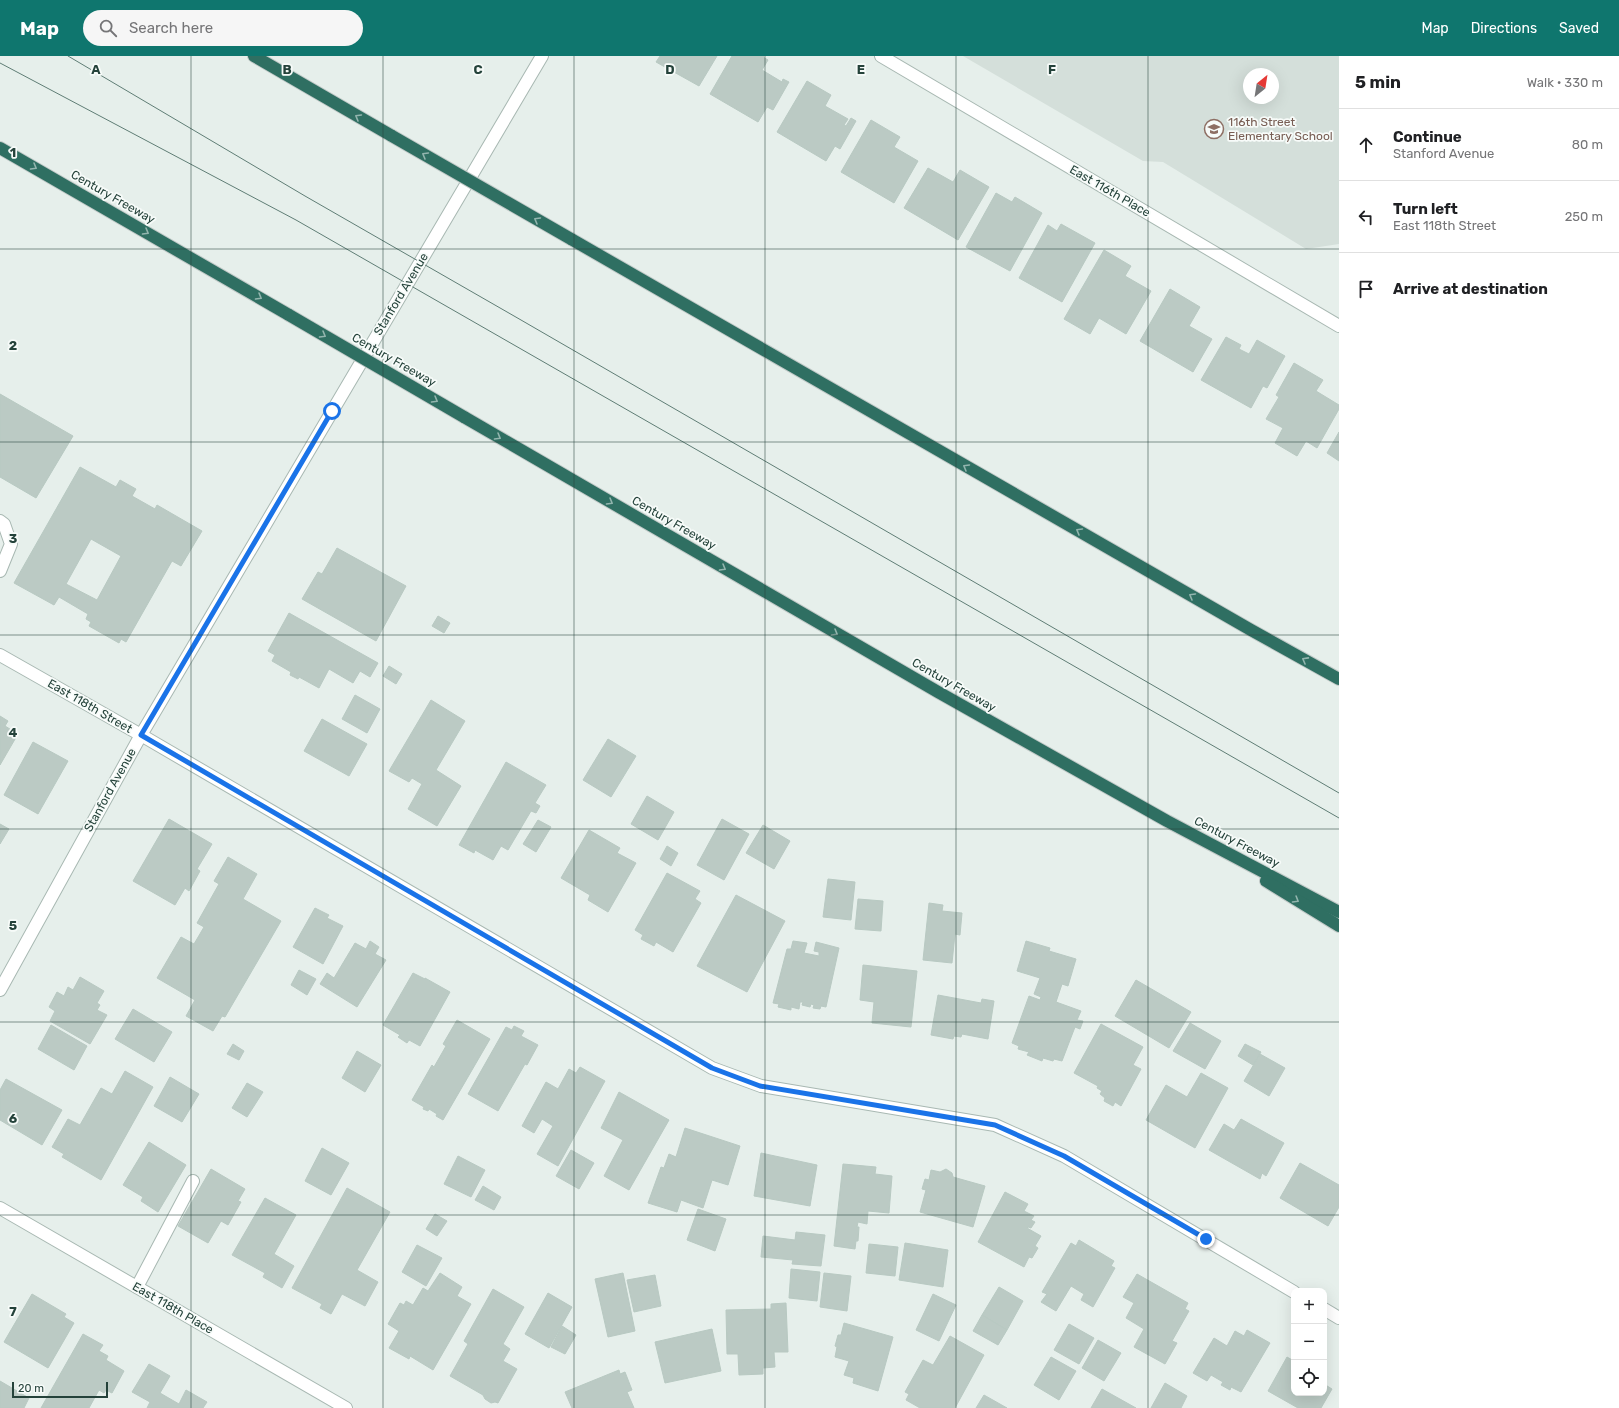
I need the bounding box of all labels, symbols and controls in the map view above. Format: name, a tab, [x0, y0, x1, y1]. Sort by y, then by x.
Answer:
search box	[83, 10, 363, 46]
text: Map	[20, 17, 59, 40]
icon: search	[97, 17, 119, 39]
text: Search here	[129, 19, 213, 37]
text: Map	[1422, 20, 1449, 37]
text: Directions	[1471, 20, 1537, 37]
text: Saved	[1559, 20, 1599, 37]
text: A	[91, 62, 101, 77]
text: B	[282, 62, 292, 77]
text: C	[473, 62, 483, 77]
text: D	[665, 62, 675, 77]
text: E	[857, 62, 865, 77]
text: F	[1048, 62, 1056, 77]
north arrow	[1243, 68, 1279, 104]
text: 5 min	[1355, 72, 1401, 92]
text: Walk · 330 m	[1527, 75, 1603, 90]
one-way arrow	[355, 114, 362, 121]
place label: 116th Street Elementary School	[1228, 115, 1333, 143]
school or university icon: 116th Street Elementary School	[1203, 118, 1225, 140]
text: Continue	[1393, 128, 1462, 146]
icon: ahead	[1355, 134, 1377, 156]
text: 80 m	[1572, 137, 1603, 152]
text: 1	[10, 145, 16, 160]
text: Stanford Avenue	[1393, 146, 1494, 161]
one-way arrow	[422, 153, 429, 160]
street label: East 116th Place	[1067, 162, 1153, 220]
one-way arrow	[30, 163, 37, 170]
street label: Century Freeway	[68, 167, 158, 227]
text: Turn left	[1393, 200, 1458, 218]
icon: left	[1355, 206, 1377, 228]
text: 250 m	[1565, 209, 1603, 224]
one-way arrow	[534, 217, 542, 224]
text: East 118th Street	[1393, 218, 1496, 233]
one-way arrow	[142, 228, 149, 235]
street label: Stanford Avenue	[371, 250, 431, 338]
icon: arrive	[1355, 278, 1377, 300]
text: Arrive at destination	[1393, 280, 1548, 298]
one-way arrow	[255, 293, 262, 300]
one-way arrow	[319, 330, 326, 337]
street label: Century Freeway	[349, 330, 439, 390]
text: 2	[9, 338, 17, 353]
one-way arrow	[431, 396, 438, 403]
route start	[323, 402, 341, 420]
one-way arrow	[494, 432, 501, 439]
one-way arrow	[963, 464, 970, 471]
street label: Century Freeway	[629, 493, 719, 553]
one-way arrow	[606, 498, 613, 505]
one-way arrow	[1076, 529, 1083, 536]
text: 3	[9, 531, 18, 546]
one-way arrow	[719, 563, 726, 570]
one-way arrow	[1188, 594, 1196, 601]
one-way arrow	[831, 628, 838, 635]
street label: Century Freeway	[909, 655, 999, 715]
one-way arrow	[1302, 657, 1309, 665]
street label: East 118th Street	[45, 676, 135, 736]
text: 4	[9, 725, 18, 740]
street label: Stanford Avenue	[81, 745, 139, 834]
street label: Century Freeway	[1192, 814, 1282, 871]
one-way arrow	[1292, 896, 1299, 903]
text: 5	[9, 918, 17, 933]
text: 6	[9, 1111, 18, 1126]
route end	[1197, 1230, 1215, 1248]
street label: East 118th Place	[130, 1279, 216, 1337]
map controls	[1291, 1288, 1327, 1396]
button: +	[1291, 1288, 1327, 1324]
text: 7	[9, 1304, 17, 1319]
button: −	[1291, 1324, 1327, 1360]
button: locate	[1291, 1360, 1327, 1396]
scale bar	[12, 1380, 108, 1399]
text: 20 m	[18, 1382, 44, 1395]

